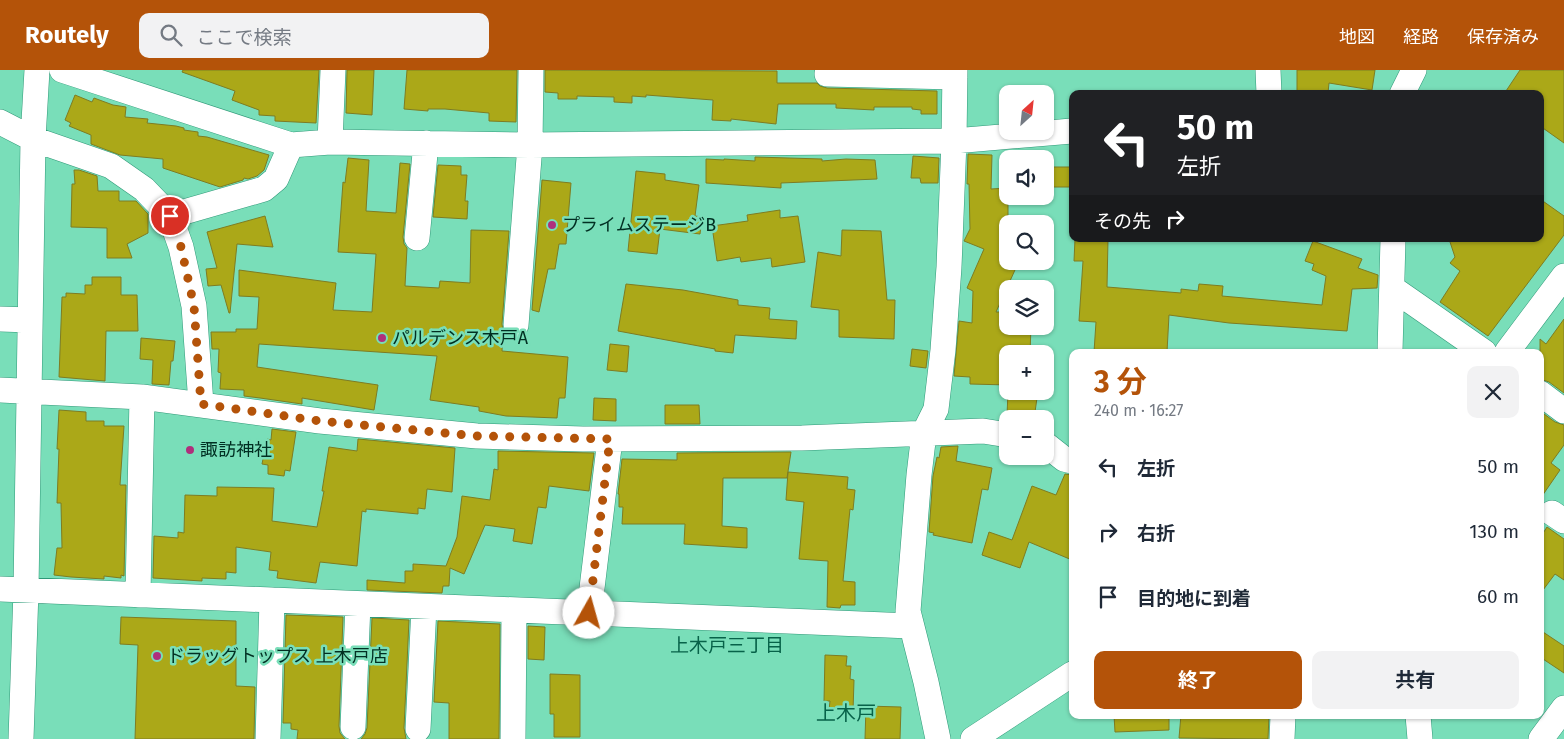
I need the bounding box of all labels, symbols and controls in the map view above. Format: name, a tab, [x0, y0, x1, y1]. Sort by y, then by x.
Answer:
search box	[139, 13, 489, 58]
text: Routely	[25, 21, 109, 49]
icon: search	[157, 21, 185, 49]
text: ここで検索	[197, 26, 292, 49]
text: 地図	[1339, 26, 1375, 48]
text: 経路	[1403, 26, 1439, 48]
text: 保存済み	[1467, 26, 1539, 48]
north arrow	[999, 85, 1054, 140]
map controls	[999, 85, 1054, 465]
text: 50 m	[1177, 106, 1254, 148]
icon: left	[1094, 110, 1159, 175]
button: sound	[999, 150, 1054, 205]
text: 左折	[1177, 153, 1221, 180]
pin	[149, 195, 191, 237]
icon: arrive	[156, 202, 184, 230]
icon: right	[1161, 205, 1189, 233]
text: その先	[1094, 210, 1151, 233]
place label: プライムステージB	[562, 214, 716, 236]
button: search	[999, 215, 1054, 270]
marker: プライムステージB	[546, 219, 558, 231]
button: layers	[999, 280, 1054, 335]
place label: パルデンス木戸A	[392, 327, 529, 349]
marker: パルデンス木戸A	[376, 332, 388, 344]
button: +	[999, 345, 1054, 400]
text: 3 分	[1094, 364, 1147, 400]
button: close	[1467, 366, 1519, 418]
text: 240 m · 16:27	[1094, 401, 1183, 420]
button: −	[999, 410, 1054, 465]
place label: 諏訪神社	[200, 439, 272, 461]
marker: 諏訪神社	[184, 444, 196, 456]
icon: left	[1094, 453, 1122, 481]
text: 50 m	[1478, 455, 1519, 478]
text: 左折	[1137, 457, 1175, 480]
icon: right	[1094, 518, 1122, 546]
text: 130 m	[1469, 520, 1519, 543]
text: 右折	[1137, 522, 1175, 545]
icon: arrive	[1094, 583, 1122, 611]
text: 60 m	[1477, 585, 1519, 608]
position arrow	[562, 586, 614, 638]
text: 目的地に到着	[1137, 587, 1251, 610]
district label: 上木戸三丁目	[670, 634, 784, 657]
place label: ドラッグトップス 上木戸店	[167, 645, 388, 667]
marker: ドラッグトップス 上木戸店	[151, 650, 163, 662]
button: 終了	[1094, 651, 1302, 709]
button: 共有	[1312, 651, 1519, 709]
district label: 上木戸	[816, 701, 876, 725]

